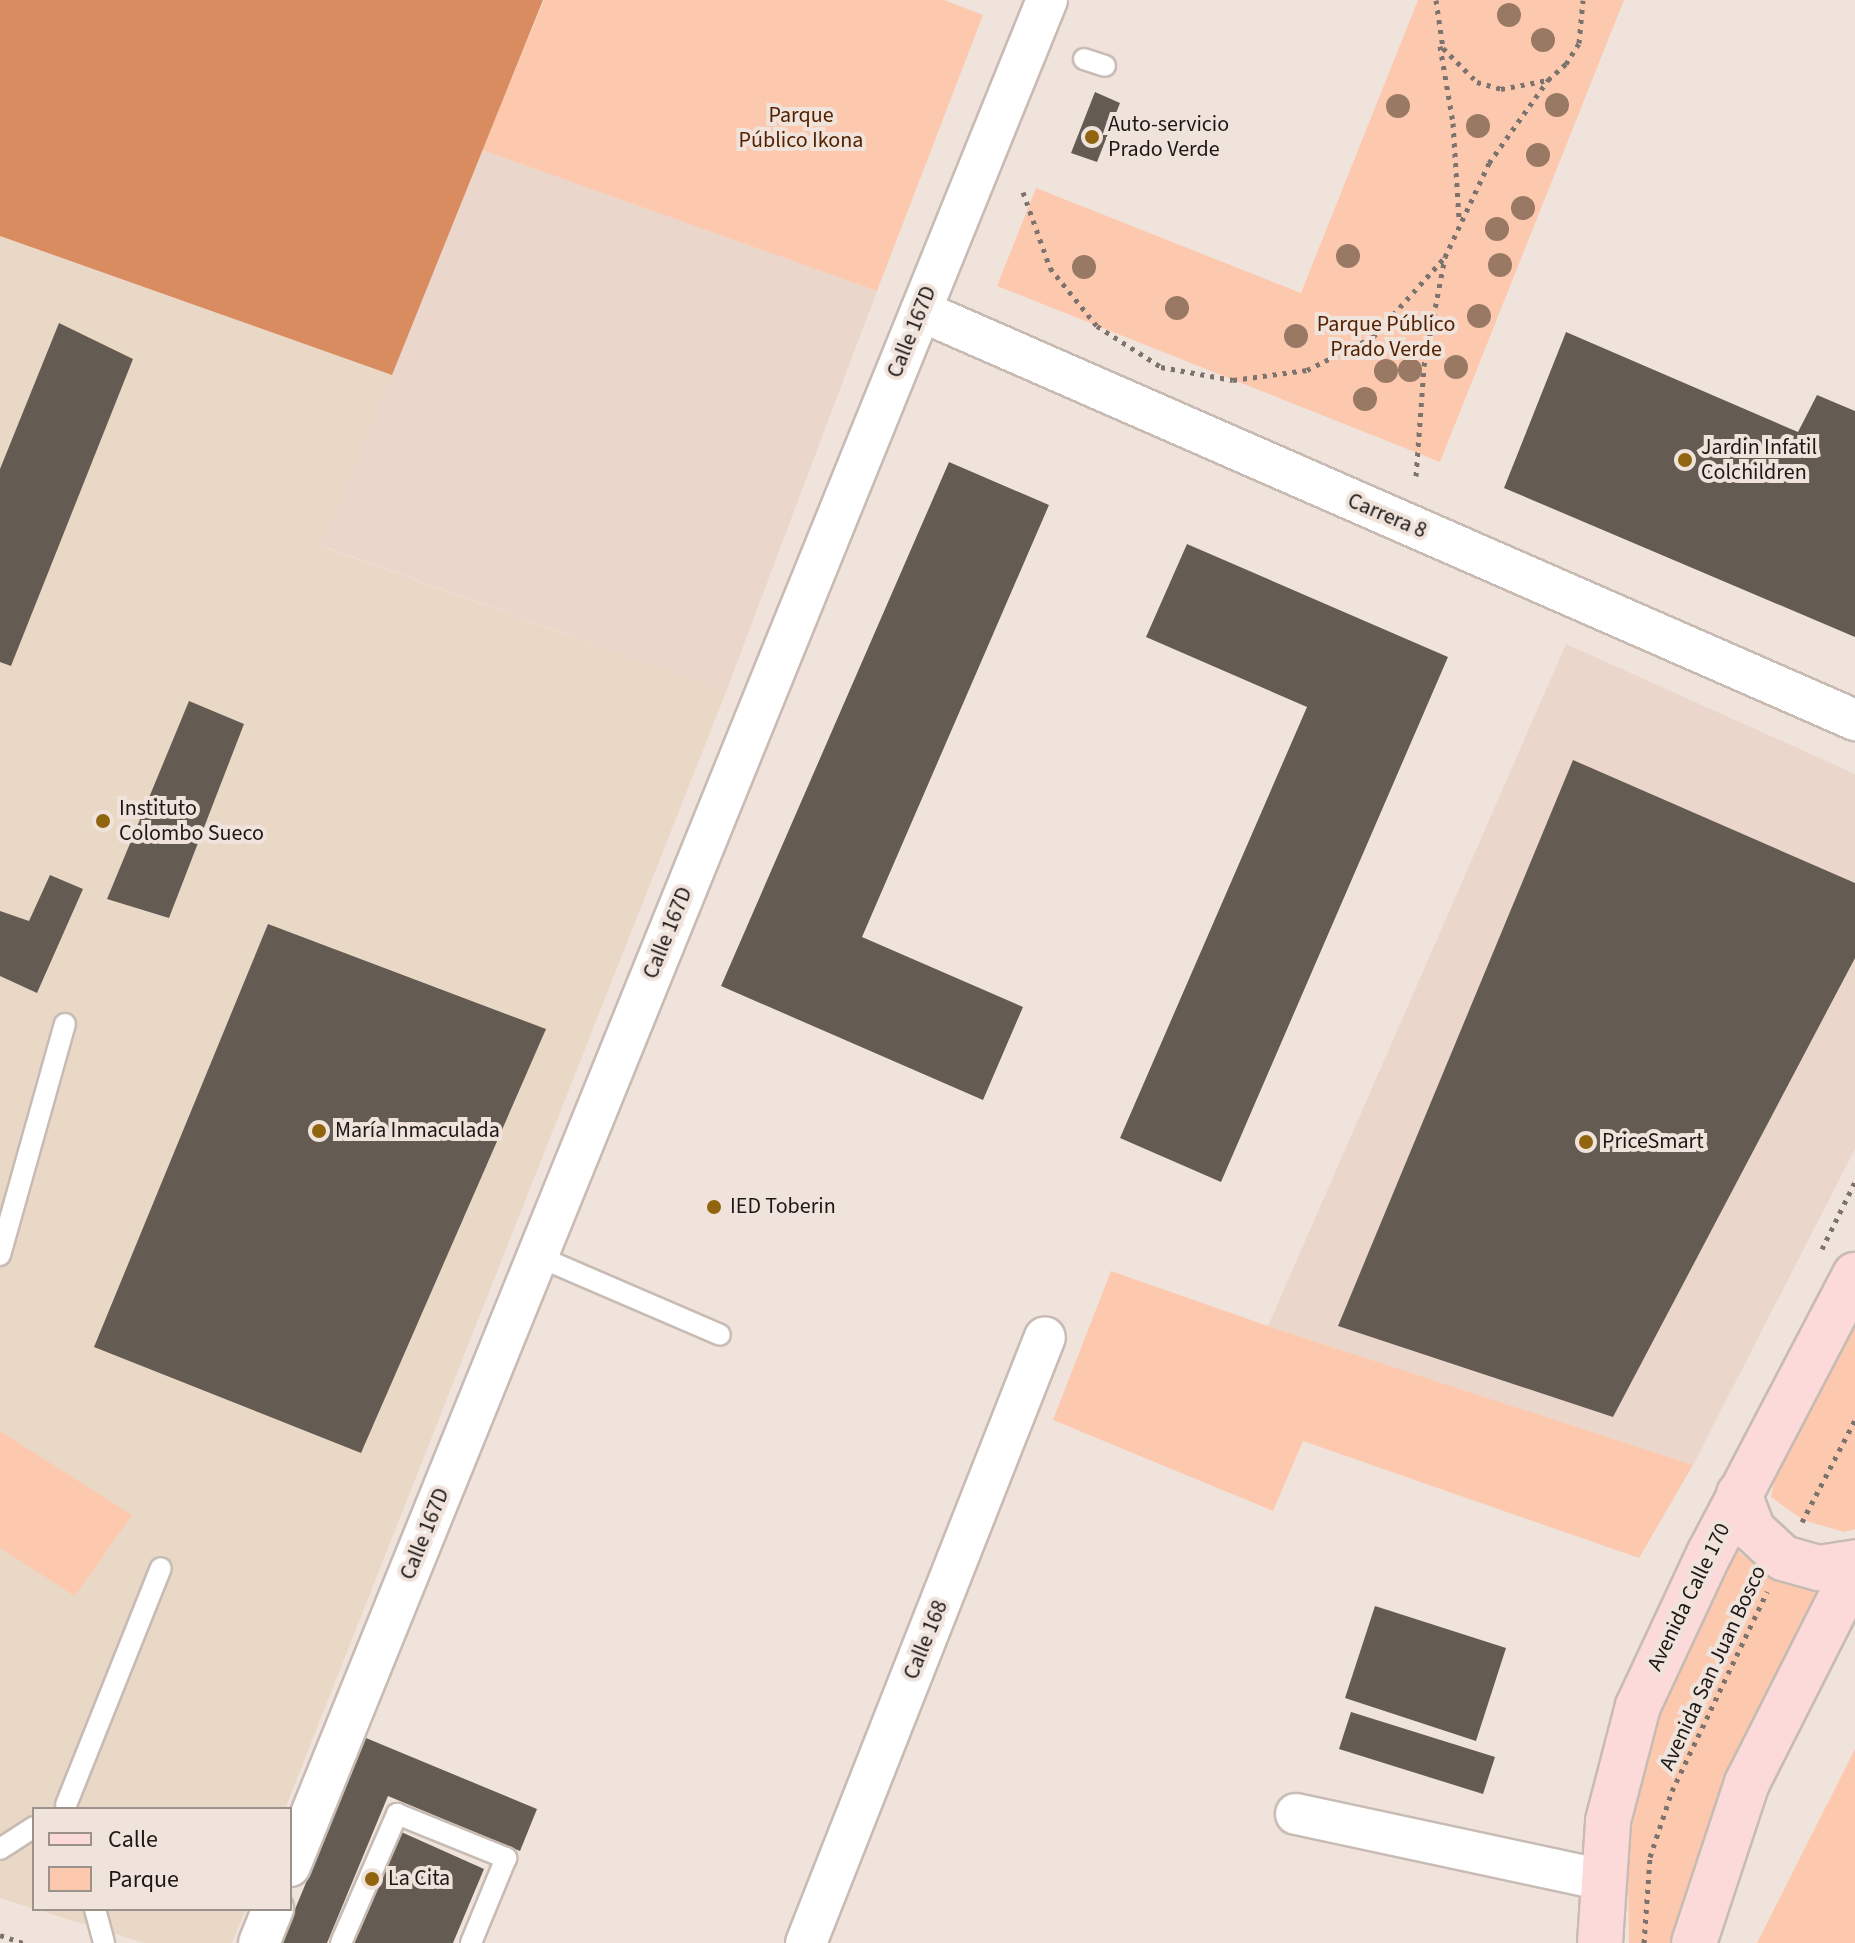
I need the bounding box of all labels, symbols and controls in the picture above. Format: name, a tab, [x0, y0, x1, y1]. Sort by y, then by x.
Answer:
park label: Parque Público Ikona	[739, 102, 863, 154]
place label: Auto-servicio Prado Verde	[1108, 111, 1229, 162]
marker: Auto-servicio Prado Verde	[1083, 128, 1101, 146]
street label: Calle 167D	[882, 282, 942, 382]
park label: Parque Público Prado Verde	[1317, 311, 1455, 362]
place label: Jardin Infatil Colchildren	[1701, 434, 1817, 486]
marker: Jardin Infatil Colchildren	[1676, 451, 1694, 469]
street label: Carrera 8	[1344, 488, 1430, 544]
place label: Instituto Colombo Sueco	[119, 795, 264, 846]
marker: Instituto Colombo Sueco	[94, 812, 112, 830]
street label: Calle 167D	[638, 883, 698, 983]
place label: María Inmaculada	[335, 1118, 500, 1144]
marker: María Inmaculada	[310, 1122, 328, 1140]
place label: PriceSmart	[1602, 1129, 1704, 1155]
marker: PriceSmart	[1577, 1133, 1595, 1151]
place label: IED Toberin	[730, 1194, 836, 1220]
marker: IED Toberin	[705, 1198, 723, 1216]
street label: Calle 167D	[395, 1484, 455, 1584]
street label: Avenida Calle 170	[1642, 1519, 1736, 1675]
street label: Avenida San Juan Bosco	[1654, 1561, 1772, 1775]
street label: Calle 168	[898, 1597, 954, 1683]
legend	[32, 1807, 292, 1911]
text: Calle	[108, 1822, 158, 1857]
text: Parque	[108, 1862, 179, 1897]
place label: La Cita	[388, 1866, 450, 1892]
marker: La Cita	[363, 1870, 381, 1888]

